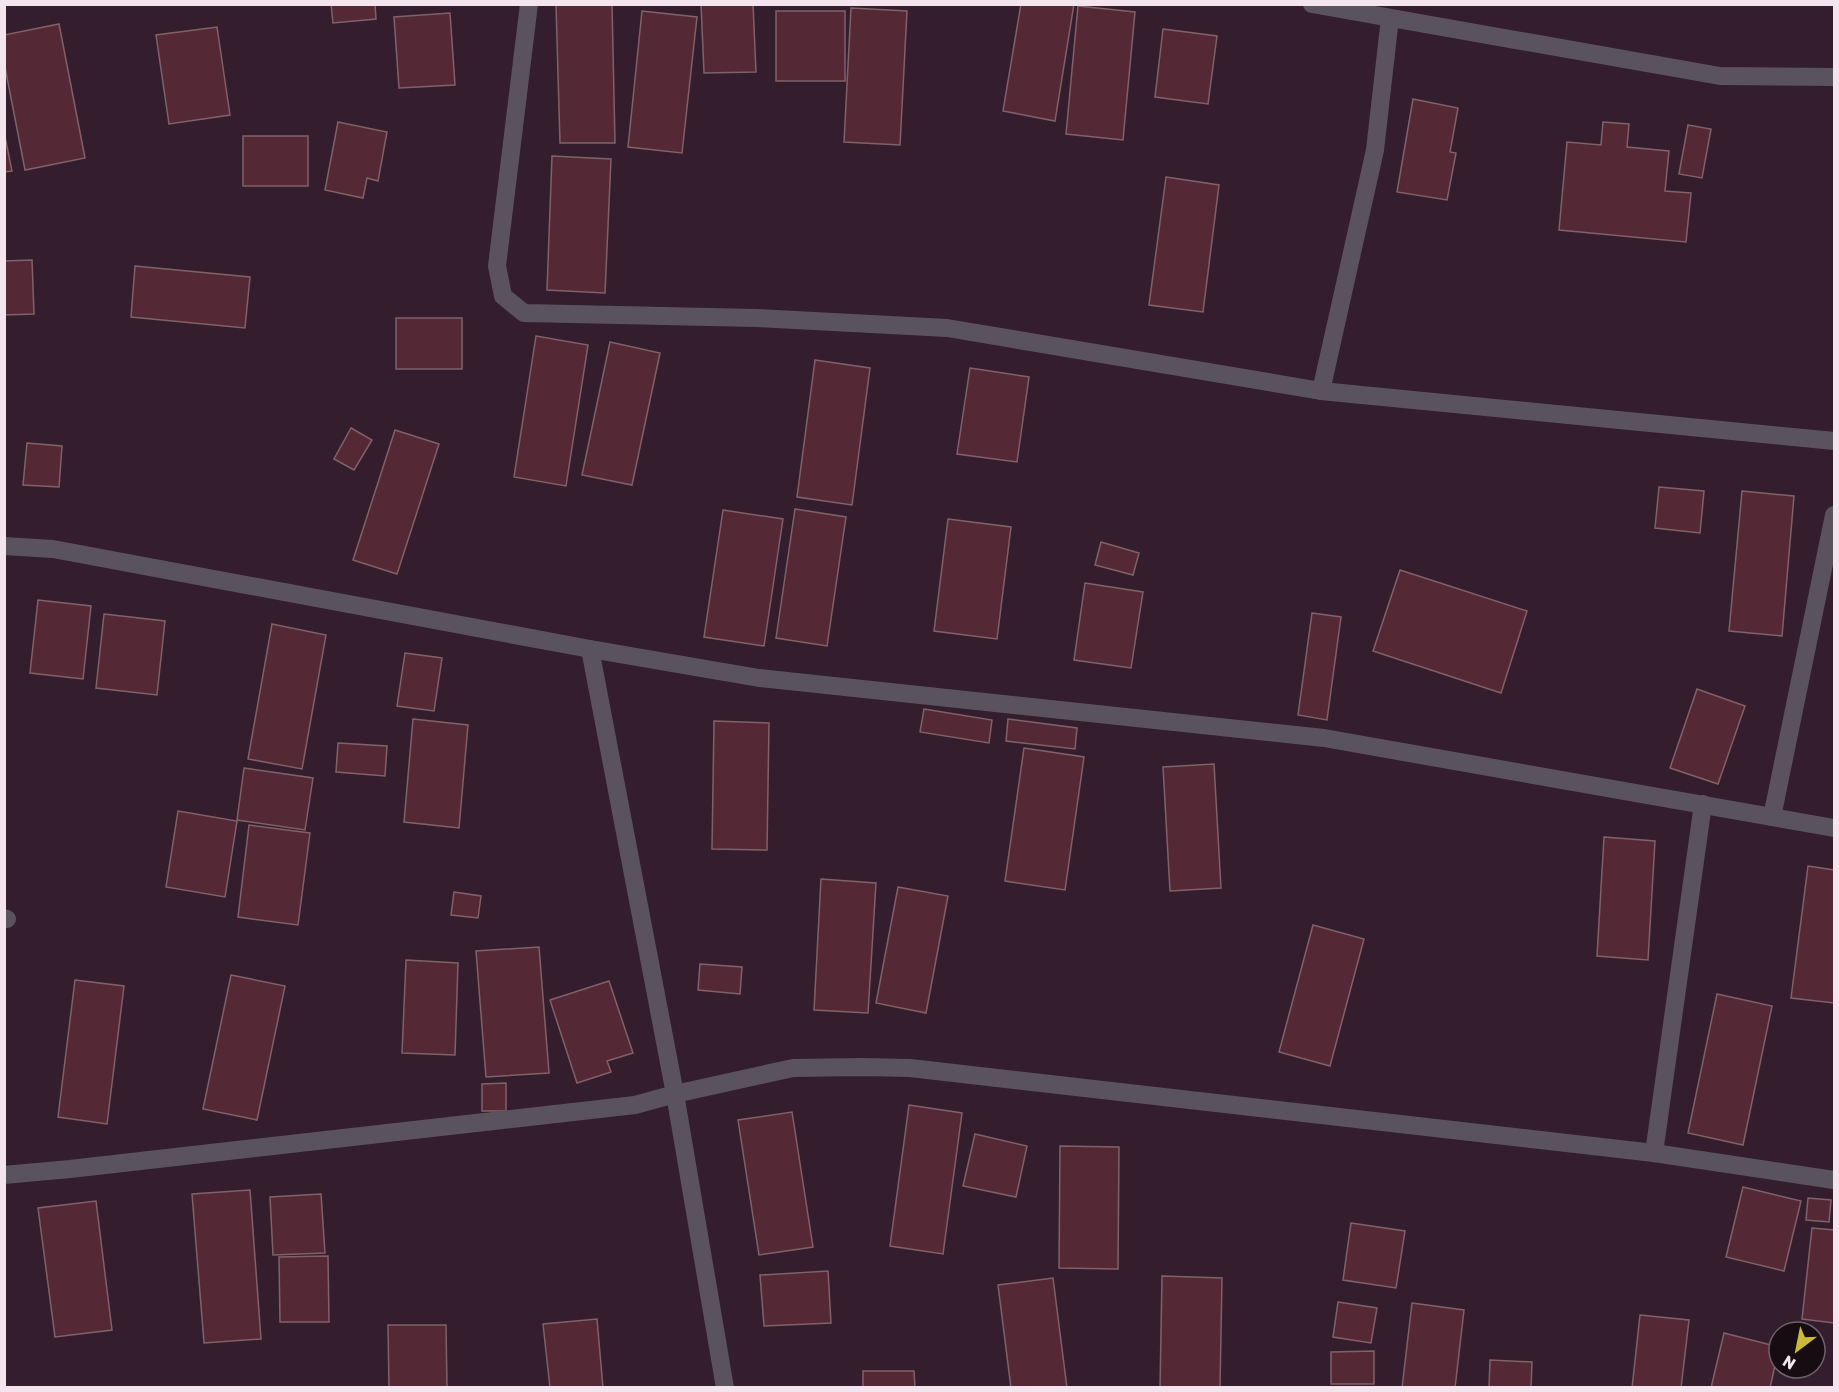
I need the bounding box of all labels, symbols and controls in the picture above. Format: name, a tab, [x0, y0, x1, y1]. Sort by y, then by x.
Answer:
north arrow	[1767, 1320, 1827, 1380]
text: N	[1779, 1351, 1799, 1373]

